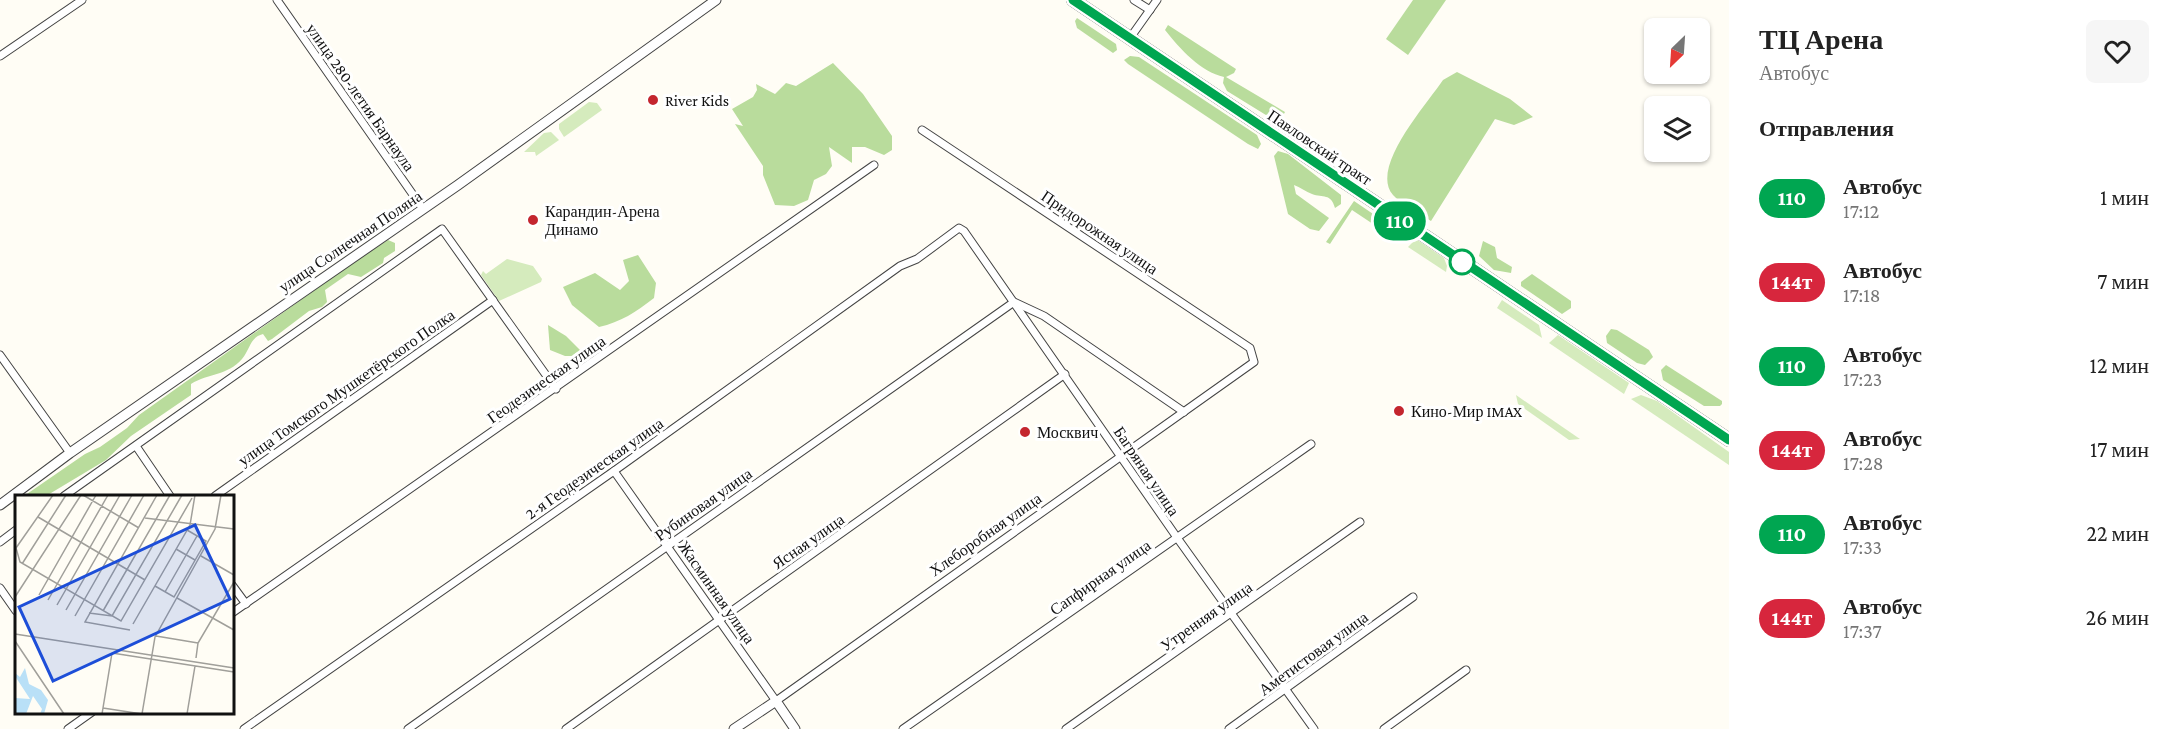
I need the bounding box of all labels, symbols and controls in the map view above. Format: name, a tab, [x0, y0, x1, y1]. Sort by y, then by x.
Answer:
north arrow	[1644, 18, 1710, 84]
map controls	[1644, 18, 1710, 162]
street label: улица 280-летия Барнаула	[302, 20, 418, 175]
button: heart	[2086, 20, 2149, 83]
text: ТЦ Арена	[1759, 24, 1883, 55]
text: Автобус	[1759, 62, 1829, 84]
place label: River Kids	[665, 92, 729, 109]
marker: River Kids	[646, 93, 660, 107]
button: layers	[1644, 96, 1710, 162]
street label: Павловский тракт	[1264, 106, 1375, 189]
text: Отправления	[1759, 116, 1894, 141]
text: Автобус	[1843, 174, 1922, 199]
text: 1 мин	[2100, 185, 2149, 210]
text: 110	[1778, 186, 1806, 210]
street label: улица Солнечная Поляна	[276, 187, 425, 296]
street label: Придорожная улица	[1038, 187, 1161, 278]
text: 17:12	[1843, 200, 1879, 222]
line badge: 110	[1366, 202, 1434, 240]
place label: Карандин-Арена Динамо	[545, 203, 660, 239]
text: 110	[1386, 209, 1414, 233]
marker: Карандин-Арена Динамо	[526, 213, 540, 227]
unlabelled marker	[1449, 249, 1475, 275]
text: Автобус	[1843, 258, 1922, 283]
text: 7 мин	[2097, 269, 2149, 294]
text: 144т	[1772, 270, 1812, 294]
text: 17:18	[1843, 284, 1881, 306]
street label: улица Томского Мушкетёрского Полка	[235, 306, 458, 470]
street label: Геодезическая улица	[484, 332, 609, 427]
text: Автобус	[1843, 342, 1922, 367]
text: 12 мин	[2090, 353, 2149, 378]
text: 110	[1778, 354, 1806, 378]
text: 17:23	[1843, 368, 1882, 390]
place label: Кино-Мир IMAX	[1411, 403, 1523, 421]
marker: Кино-Мир IMAX	[1392, 404, 1406, 418]
street label: 2-я Геодезическая улица	[522, 414, 667, 523]
place label: Москвич	[1037, 424, 1098, 441]
street label: Багряная улица	[1110, 424, 1183, 520]
marker: Москвич	[1018, 425, 1032, 439]
text: Автобус	[1843, 426, 1922, 451]
text: 17 мин	[2090, 437, 2149, 462]
text: 144т	[1772, 438, 1812, 462]
text: 17:28	[1843, 452, 1883, 474]
street label: Рубиновая улица	[652, 465, 756, 545]
street label: Хлеборобная улица	[926, 489, 1045, 580]
inset map	[15, 495, 234, 714]
text: Автобус	[1843, 510, 1922, 535]
street label: Ясная улица	[769, 511, 848, 573]
text: 22 мин	[2087, 521, 2149, 546]
text: 110	[1778, 522, 1806, 546]
street label: Сапфирная улица	[1047, 536, 1154, 619]
text: 17:33	[1843, 536, 1882, 558]
street label: Жасминная улица	[674, 538, 758, 647]
street label: Утренняя улица	[1157, 578, 1256, 655]
text: Автобус	[1843, 594, 1922, 619]
text: 26 мин	[2086, 605, 2149, 630]
text: 144т	[1772, 606, 1812, 630]
street label: Аметистовая улица	[1255, 608, 1372, 699]
text: 17:37	[1843, 620, 1882, 642]

